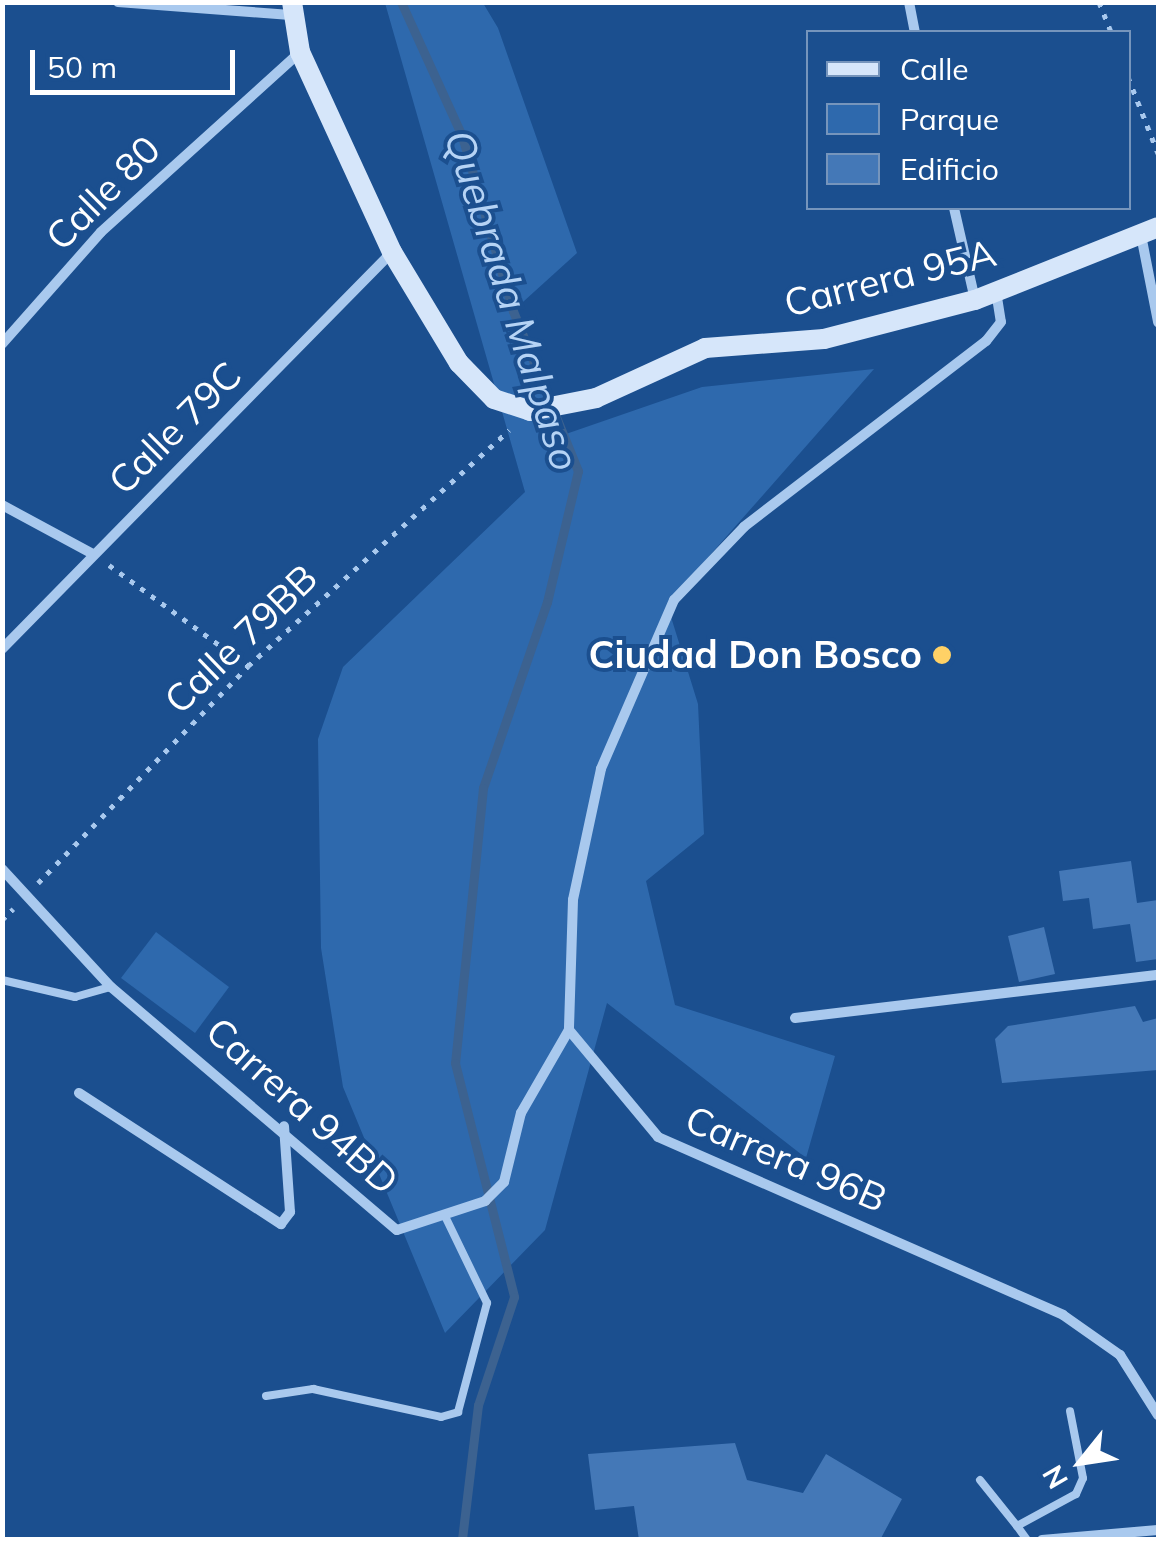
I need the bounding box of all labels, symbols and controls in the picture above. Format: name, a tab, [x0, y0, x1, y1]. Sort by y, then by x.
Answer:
scale bar	[35, 30, 240, 92]
legend	[806, 30, 1131, 210]
text: 50 m	[47, 48, 117, 86]
text: Calle	[900, 50, 969, 88]
text: Parque	[900, 100, 999, 138]
water label: Quebrada Malpaso	[435, 124, 591, 476]
street label: Calle 80	[37, 127, 169, 259]
text: Edificio	[900, 150, 999, 188]
street label: Carrera 95A	[780, 230, 1000, 326]
street label: Calle 79C	[99, 352, 251, 504]
street label: Calle 79BB	[155, 555, 327, 723]
place label: Ciudad Don Bosco	[589, 632, 922, 678]
marker: Ciudad Don Bosco	[931, 644, 953, 666]
street label: Carrera 94BD	[197, 1008, 407, 1204]
street label: Carrera 96B	[679, 1096, 893, 1222]
north arrow	[1031, 1412, 1131, 1512]
text: N	[1034, 1459, 1075, 1495]

